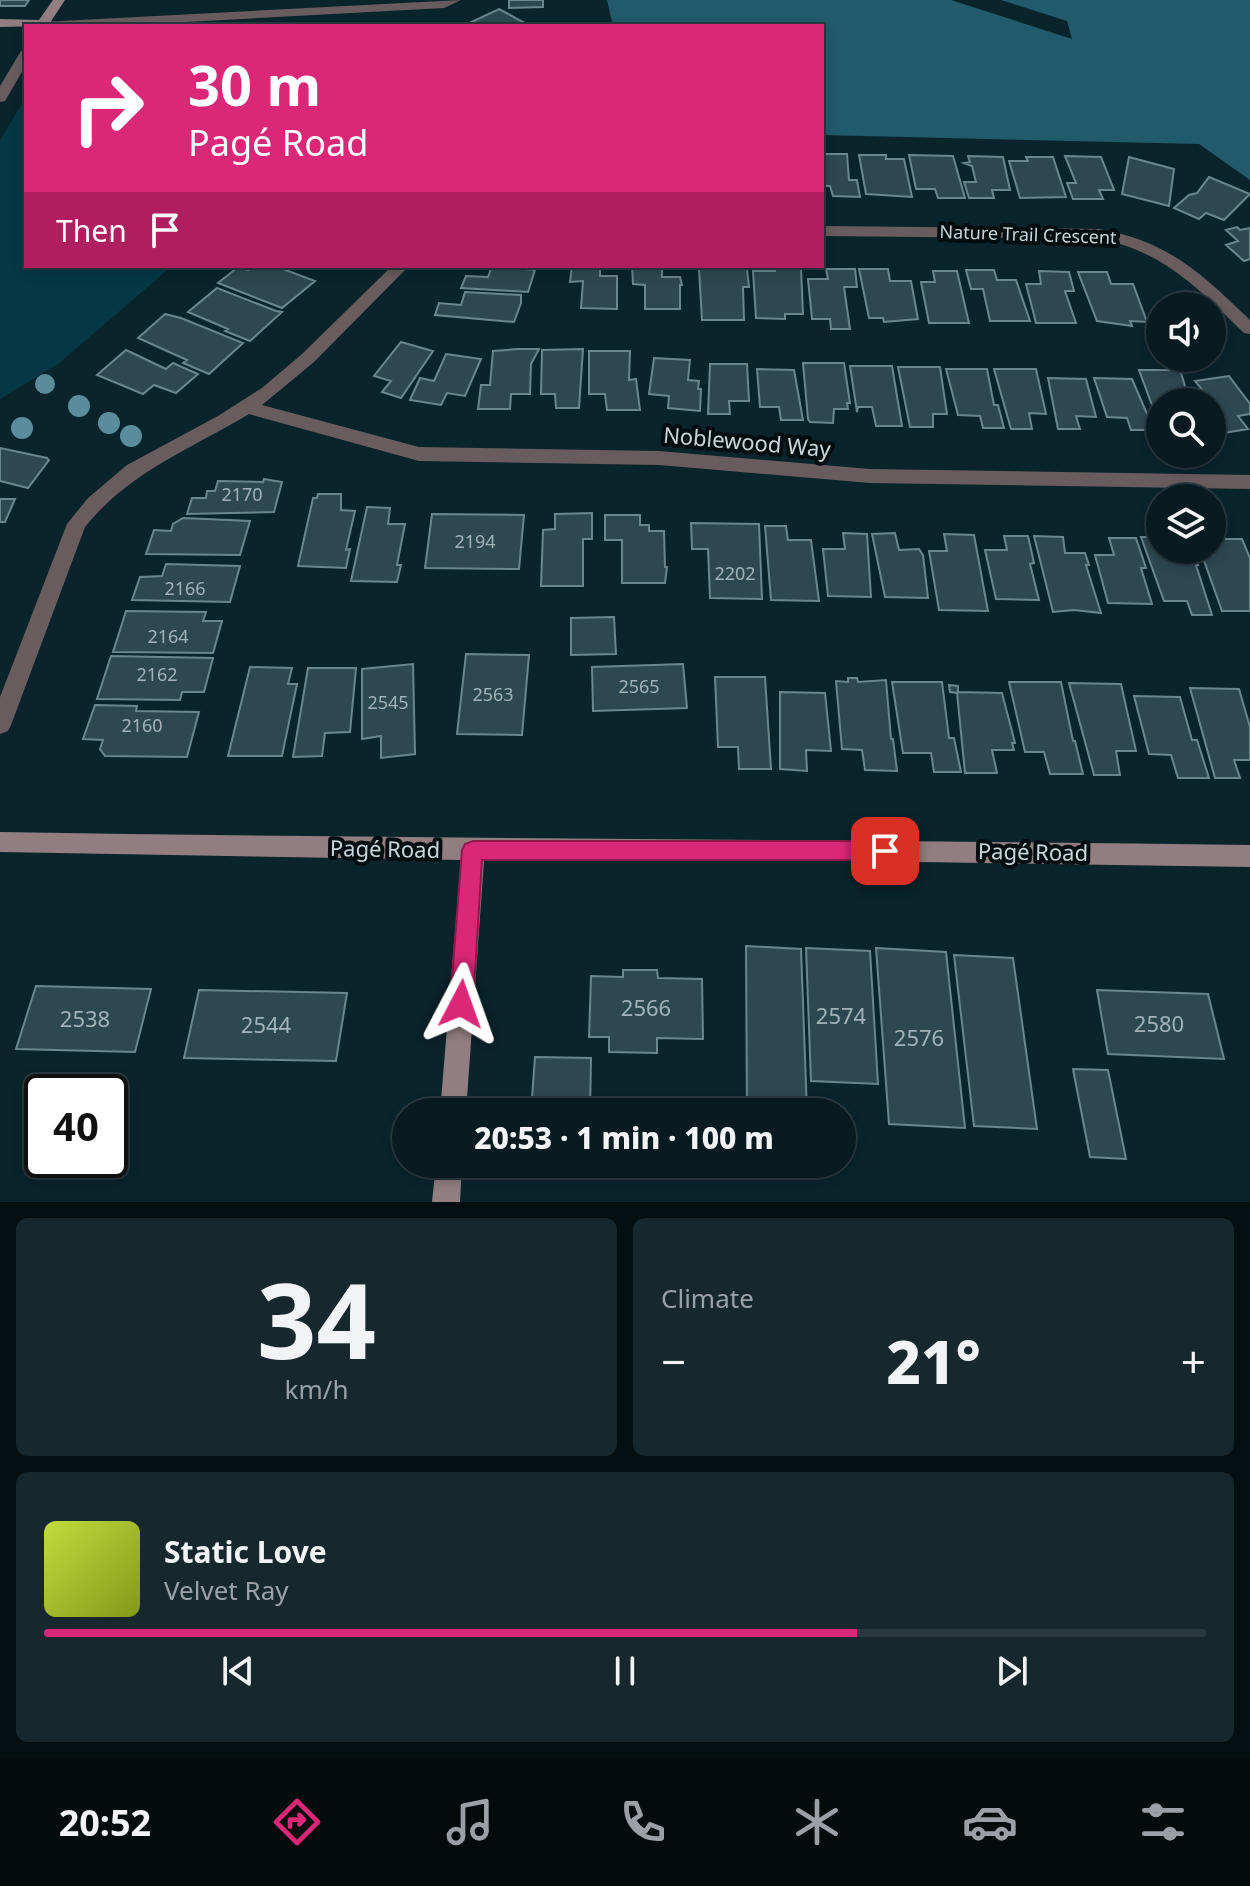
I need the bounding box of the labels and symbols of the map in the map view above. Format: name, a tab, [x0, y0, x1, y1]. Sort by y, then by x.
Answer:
street label: Nature Trail Crescent	[939, 219, 1117, 249]
street label: Noblewood Way	[662, 419, 833, 463]
house number: 2170	[221, 482, 263, 506]
house number: 2194	[454, 529, 496, 553]
house number: 2202	[714, 561, 756, 585]
house number: 2166	[164, 576, 206, 600]
house number: 2164	[147, 624, 189, 648]
house number: 2162	[136, 662, 178, 686]
house number: 2565	[618, 674, 660, 698]
house number: 2563	[472, 682, 514, 706]
house number: 2545	[367, 690, 409, 714]
house number: 2160	[121, 713, 163, 737]
pin	[851, 817, 919, 885]
street label: Pagé Road	[330, 832, 440, 864]
street label: Pagé Road	[978, 835, 1088, 867]
position arrow	[419, 962, 503, 1046]
house number: 2566	[621, 992, 671, 1022]
house number: 2574	[816, 1000, 867, 1030]
house number: 2538	[60, 1003, 110, 1033]
house number: 2580	[1134, 1008, 1184, 1038]
house number: 2544	[241, 1009, 292, 1039]
house number: 2576	[894, 1022, 944, 1052]
speed limit sign: 40	[24, 1074, 128, 1178]

